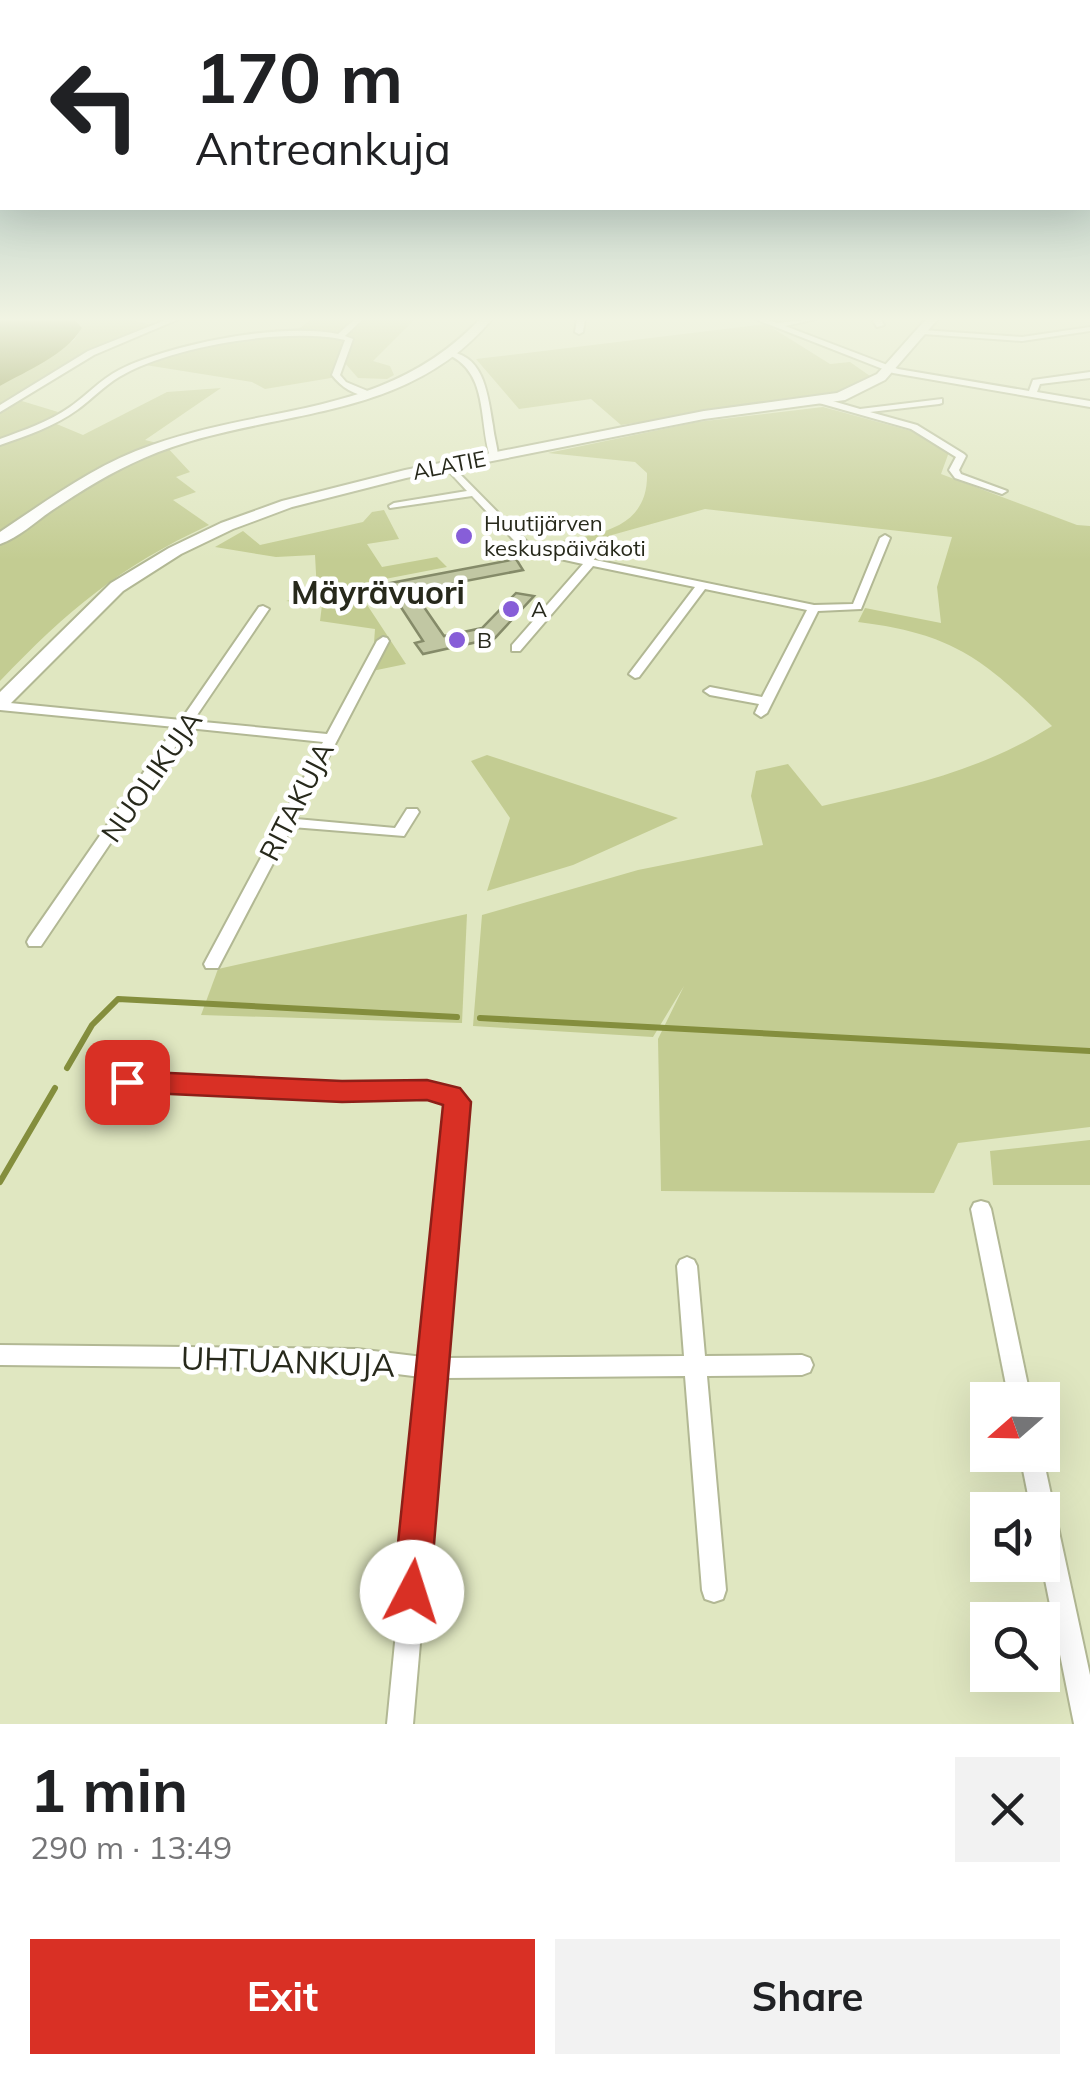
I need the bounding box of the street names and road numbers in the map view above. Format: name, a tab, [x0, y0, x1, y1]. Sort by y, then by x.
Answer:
street label: ALATIE	[410, 444, 488, 486]
street label: NUOLIKUJA	[93, 703, 209, 848]
street label: RITAKUJA	[251, 735, 341, 866]
street label: UHTUANKUJA	[180, 1337, 396, 1385]

